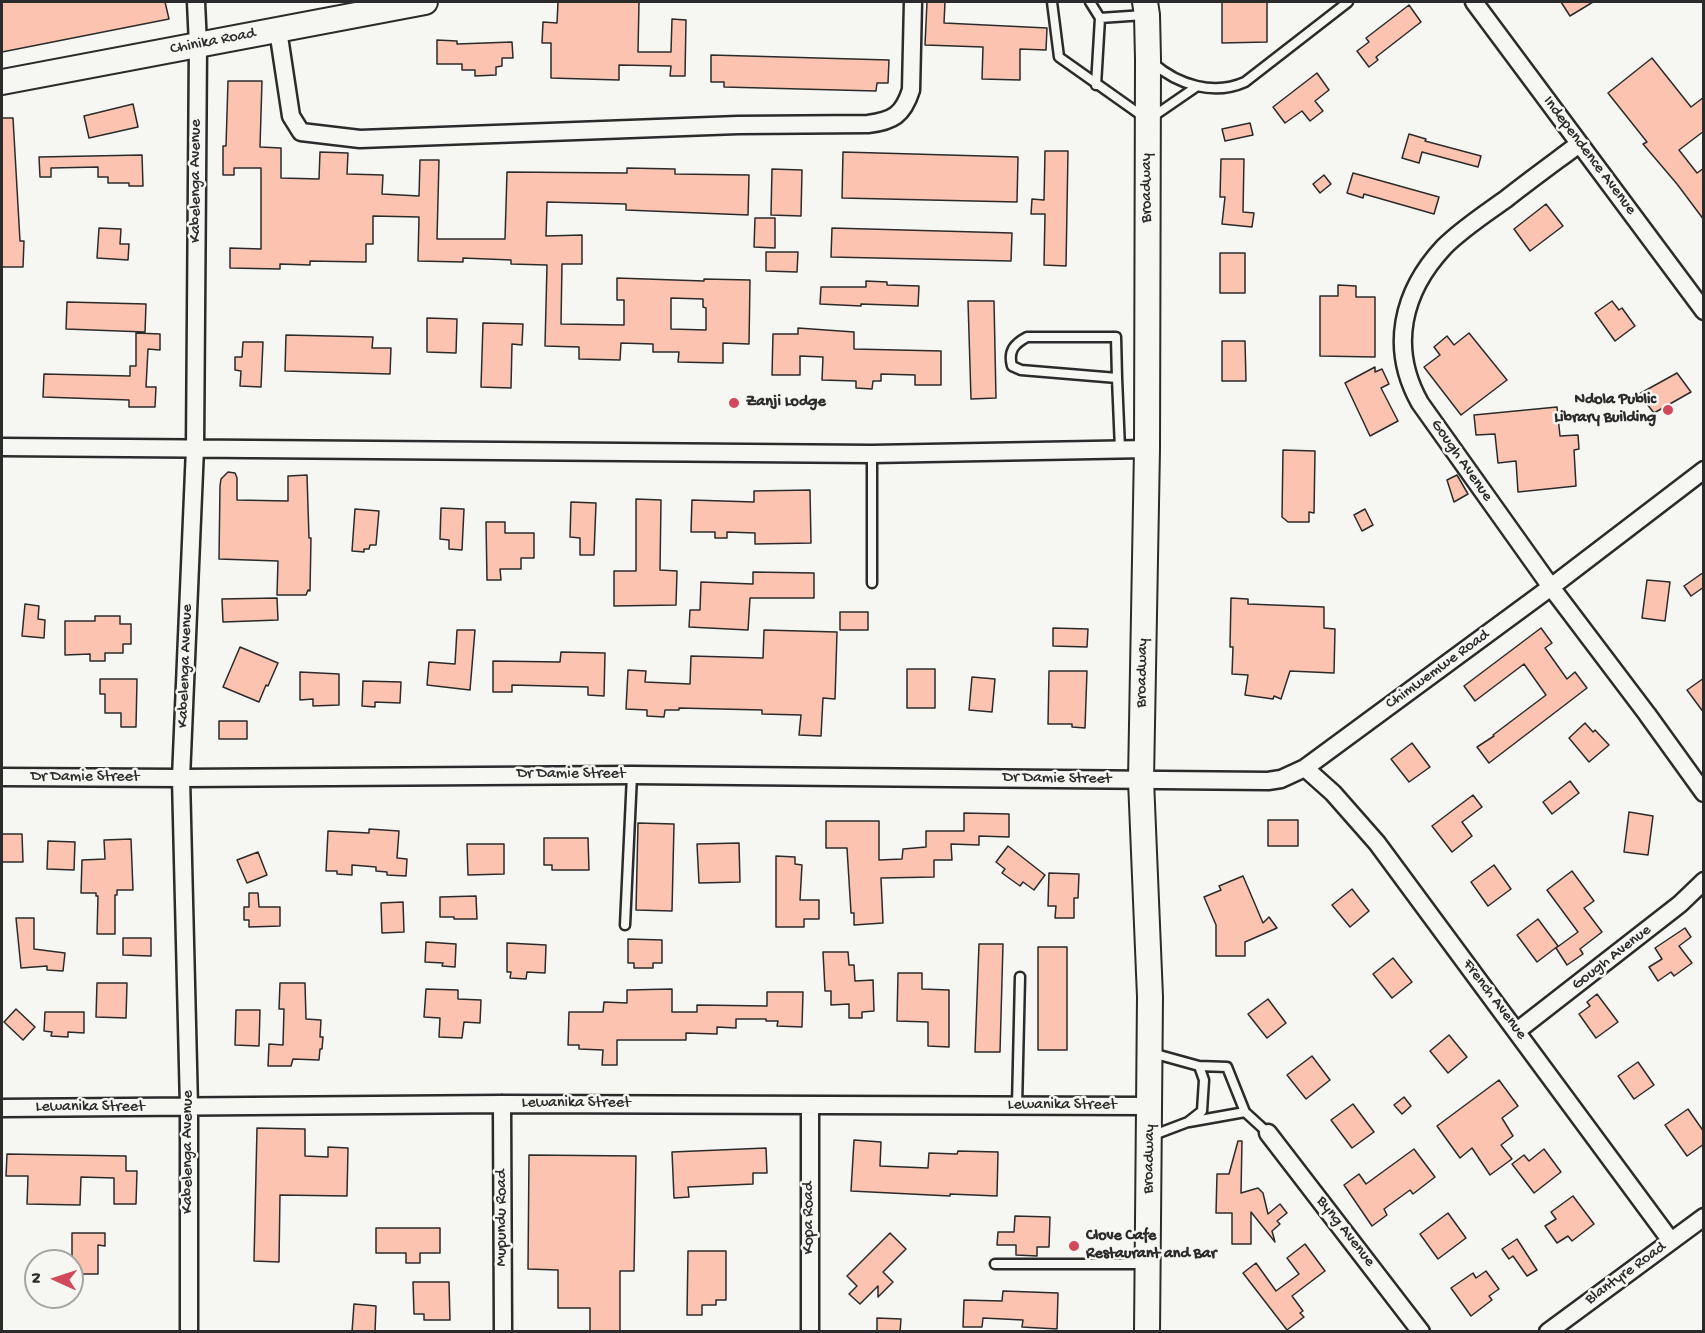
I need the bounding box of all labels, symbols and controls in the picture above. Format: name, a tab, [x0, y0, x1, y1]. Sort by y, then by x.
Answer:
street label: Chinika Road	[169, 24, 257, 60]
street label: Independence Avenue	[1538, 93, 1640, 219]
street label: Kabelenga Avenue	[187, 119, 207, 243]
street label: Broadway	[1138, 153, 1158, 223]
place label: Ndola Public Library Building	[1554, 391, 1656, 429]
place label: Zanji Lodge	[746, 393, 826, 413]
marker: Zanji Lodge	[727, 396, 741, 410]
marker: Ndola Public Library Building	[1661, 403, 1675, 417]
street label: Gough Avenue	[1426, 416, 1496, 506]
street label: Kabelenga Avenue	[174, 604, 198, 728]
street label: Chimwemwe Road	[1382, 626, 1494, 714]
street label: Broadway	[1133, 638, 1153, 708]
street label: Dr Damie Street	[517, 765, 625, 785]
street label: Dr Damie Street	[31, 768, 139, 788]
street label: Dr Damie Street	[1002, 768, 1112, 790]
street label: Gough Avenue	[1568, 921, 1656, 995]
street label: French Avenue	[1458, 956, 1530, 1044]
street label: Kabelenga Avenue	[179, 1090, 199, 1214]
street label: Lewanika Street	[522, 1094, 630, 1114]
street label: Lewanika Street	[1008, 1096, 1116, 1116]
street label: Lewanika Street	[36, 1098, 144, 1118]
street label: Broadway	[1140, 1124, 1160, 1194]
street label: Mupundu Road	[493, 1169, 513, 1267]
street label: Kopa Road	[800, 1182, 820, 1254]
street label: Byng Avenue	[1311, 1193, 1379, 1271]
place label: Clove Cafe Restaurant and Bar	[1086, 1227, 1216, 1265]
street label: Blantyre Road	[1582, 1238, 1670, 1310]
marker: Clove Cafe Restaurant and Bar	[1067, 1239, 1081, 1253]
north arrow	[24, 1249, 84, 1309]
text: N	[28, 1272, 47, 1284]

